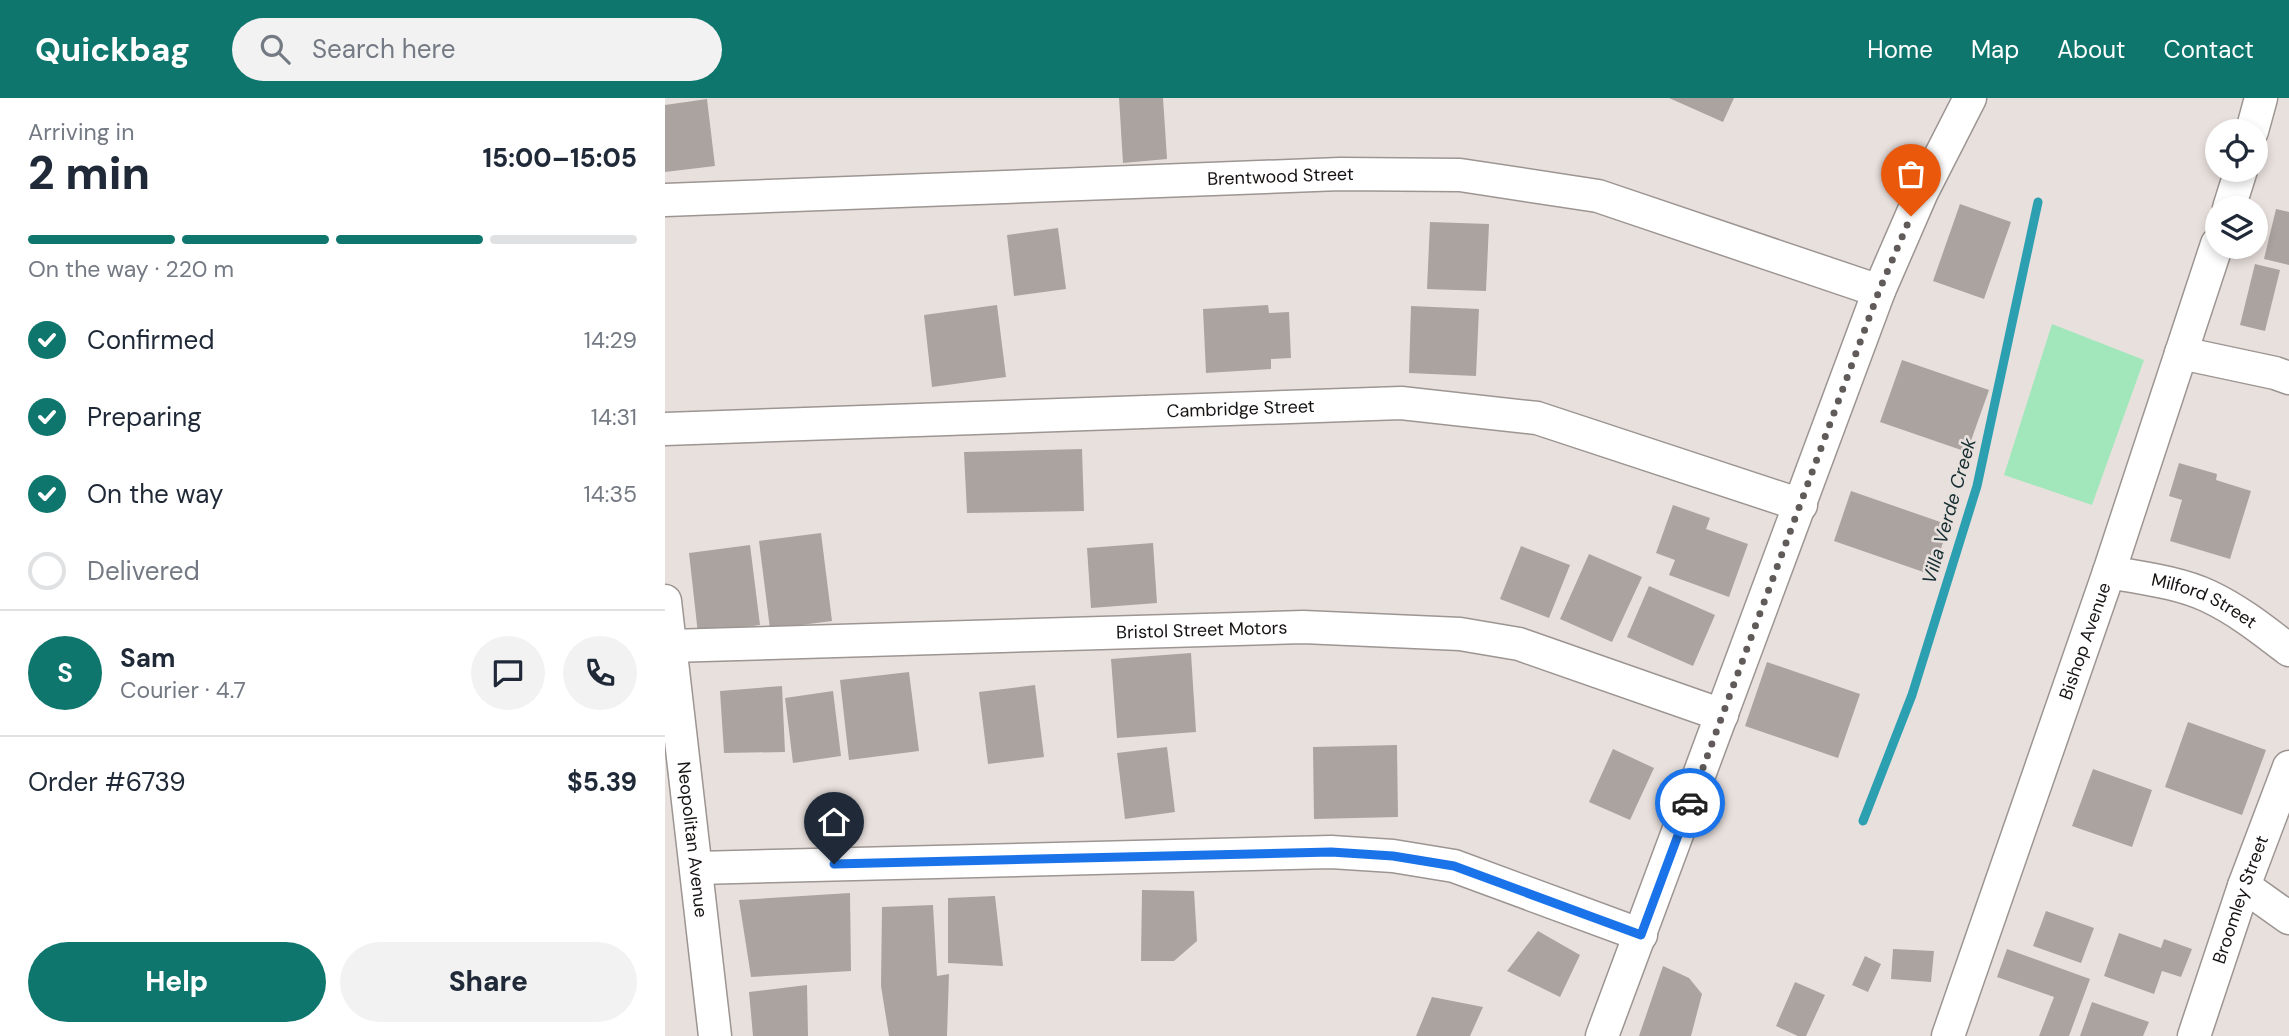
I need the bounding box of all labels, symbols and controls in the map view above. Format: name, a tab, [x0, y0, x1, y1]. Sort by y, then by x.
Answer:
search box	[232, 18, 722, 81]
text: Quickbag	[35, 28, 190, 71]
icon: search	[256, 30, 294, 68]
text: Search here	[312, 32, 455, 66]
text: Home	[1867, 34, 1933, 65]
text: Map	[1971, 34, 2019, 65]
text: About	[2057, 34, 2126, 65]
text: Contact	[2164, 34, 2254, 65]
text: Arriving in	[28, 117, 134, 147]
map controls	[2205, 119, 2268, 259]
button: locate	[2205, 119, 2268, 182]
text: 15:00–15:05	[482, 141, 637, 175]
text: 2 min	[28, 143, 150, 203]
pin	[1881, 144, 1941, 216]
icon: bag	[1892, 155, 1930, 193]
street label: Brentwood Street	[1207, 162, 1354, 191]
button: layers	[2205, 196, 2268, 259]
text: On the way · 220 m	[28, 254, 234, 284]
icon: check	[28, 321, 66, 359]
text: Confirmed	[87, 323, 214, 357]
text: 14:29	[584, 325, 637, 355]
street label: Cambridge Street	[1166, 394, 1315, 423]
icon: check	[28, 398, 66, 436]
text: Preparing	[87, 400, 202, 434]
text: 14:31	[591, 402, 637, 432]
water label: Villa Verde Creek	[1916, 435, 1982, 587]
icon: check	[28, 475, 66, 513]
text: On the way	[87, 477, 223, 511]
text: 14:35	[584, 479, 637, 509]
text: Delivered	[87, 554, 200, 588]
street label: Milford Street	[2149, 568, 2262, 634]
street label: Bishop Avenue	[2054, 579, 2116, 703]
street label: Bristol Street Motors	[1116, 615, 1288, 645]
button: chat	[471, 636, 545, 710]
button: phone	[563, 636, 637, 710]
text: Sam	[120, 641, 175, 675]
text: S	[57, 656, 73, 690]
text: Courier · 4.7	[120, 675, 246, 705]
street label: Neopolitan Avenue	[672, 760, 713, 919]
text: Order #6739	[28, 765, 186, 799]
text: $5.39	[567, 765, 637, 799]
courier	[1655, 768, 1725, 838]
icon: car	[1671, 784, 1709, 822]
pin	[804, 792, 864, 864]
icon: home	[815, 803, 853, 841]
street label: Broomley Street	[2207, 832, 2274, 967]
button: Help	[28, 942, 326, 1022]
button: Share	[340, 942, 637, 1022]

